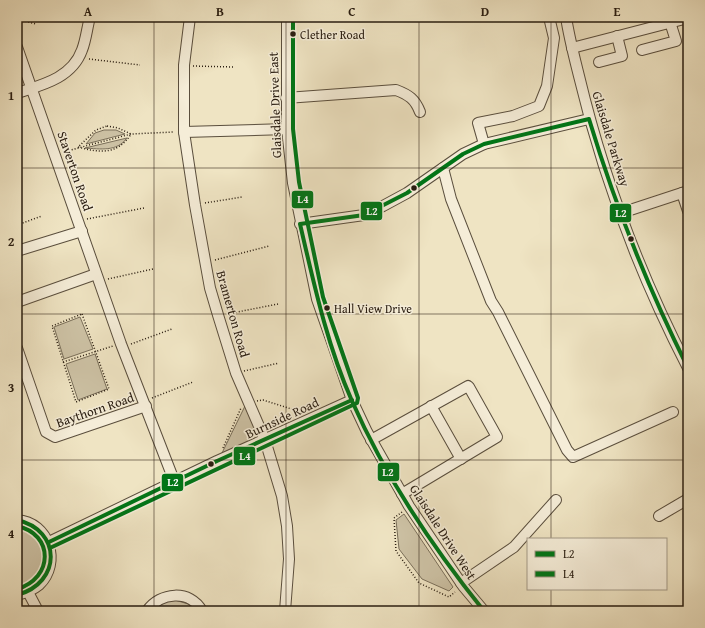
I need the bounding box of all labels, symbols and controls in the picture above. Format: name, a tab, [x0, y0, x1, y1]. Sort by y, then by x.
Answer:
text: A	[84, 2, 93, 21]
text: B	[216, 2, 224, 21]
text: C	[348, 2, 356, 21]
text: D	[481, 2, 489, 21]
text: E	[614, 2, 621, 21]
place label: Clether Road	[300, 26, 365, 43]
marker: Clether Road	[288, 29, 298, 39]
street label: Glaisdale Drive East	[264, 51, 286, 159]
text: 1	[8, 86, 14, 105]
street label: Glaisdale Parkway	[587, 89, 635, 189]
street label: Staverton Road	[52, 129, 98, 213]
unlabelled marker	[409, 183, 419, 193]
line badge: L4	[291, 190, 314, 209]
text: L4	[297, 191, 309, 207]
line badge: L2	[360, 201, 383, 221]
text: L2	[366, 203, 378, 219]
line badge: L2	[609, 203, 632, 223]
text: L2	[615, 205, 627, 221]
text: 2	[8, 232, 15, 251]
unlabelled marker	[626, 234, 636, 244]
street label: Bramerton Road	[212, 268, 254, 360]
place label: Hall View Drive	[334, 300, 412, 317]
marker: Hall View Drive	[322, 303, 332, 313]
text: 3	[8, 378, 14, 397]
street label: Baythorn Road	[54, 388, 137, 432]
street label: Burnside Road	[242, 393, 322, 443]
line badge: L4	[233, 446, 256, 466]
text: L4	[239, 448, 251, 464]
unlabelled marker	[206, 459, 216, 469]
line badge: L2	[377, 462, 400, 482]
text: L2	[382, 464, 394, 480]
line badge: L2	[161, 473, 184, 492]
text: L2	[167, 474, 179, 490]
street label: Glaisdale Drive West	[405, 481, 481, 584]
text: 4	[8, 524, 15, 543]
legend	[527, 538, 667, 590]
text: L2	[563, 545, 575, 562]
text: L4	[563, 565, 575, 582]

